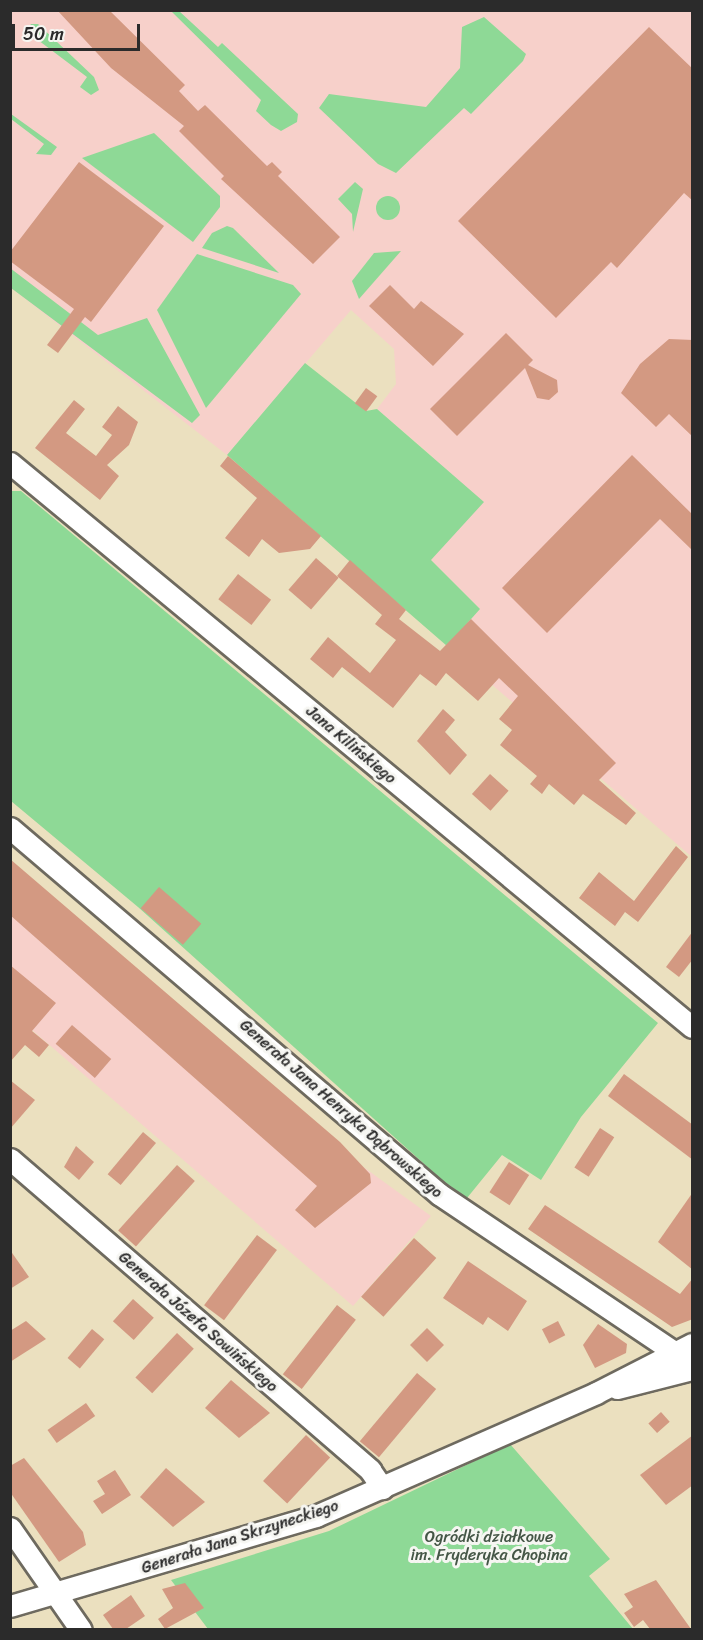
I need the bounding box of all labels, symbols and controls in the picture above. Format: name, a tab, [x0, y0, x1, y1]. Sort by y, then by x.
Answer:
scale bar	[15, 12, 142, 50]
text: 50 m	[23, 18, 64, 50]
street label: Jana Kilińskiego	[302, 701, 400, 789]
street label: Generała Jana Henryka Dąbrowskiego	[235, 1015, 447, 1203]
street label: Generała Józefa Sowińskiego	[114, 1248, 282, 1396]
street label: Generała Jana Skrzyneckiego	[139, 1496, 341, 1578]
park label: Ogródki działkowe im. Fryderyka Chopina	[410, 1527, 568, 1565]

